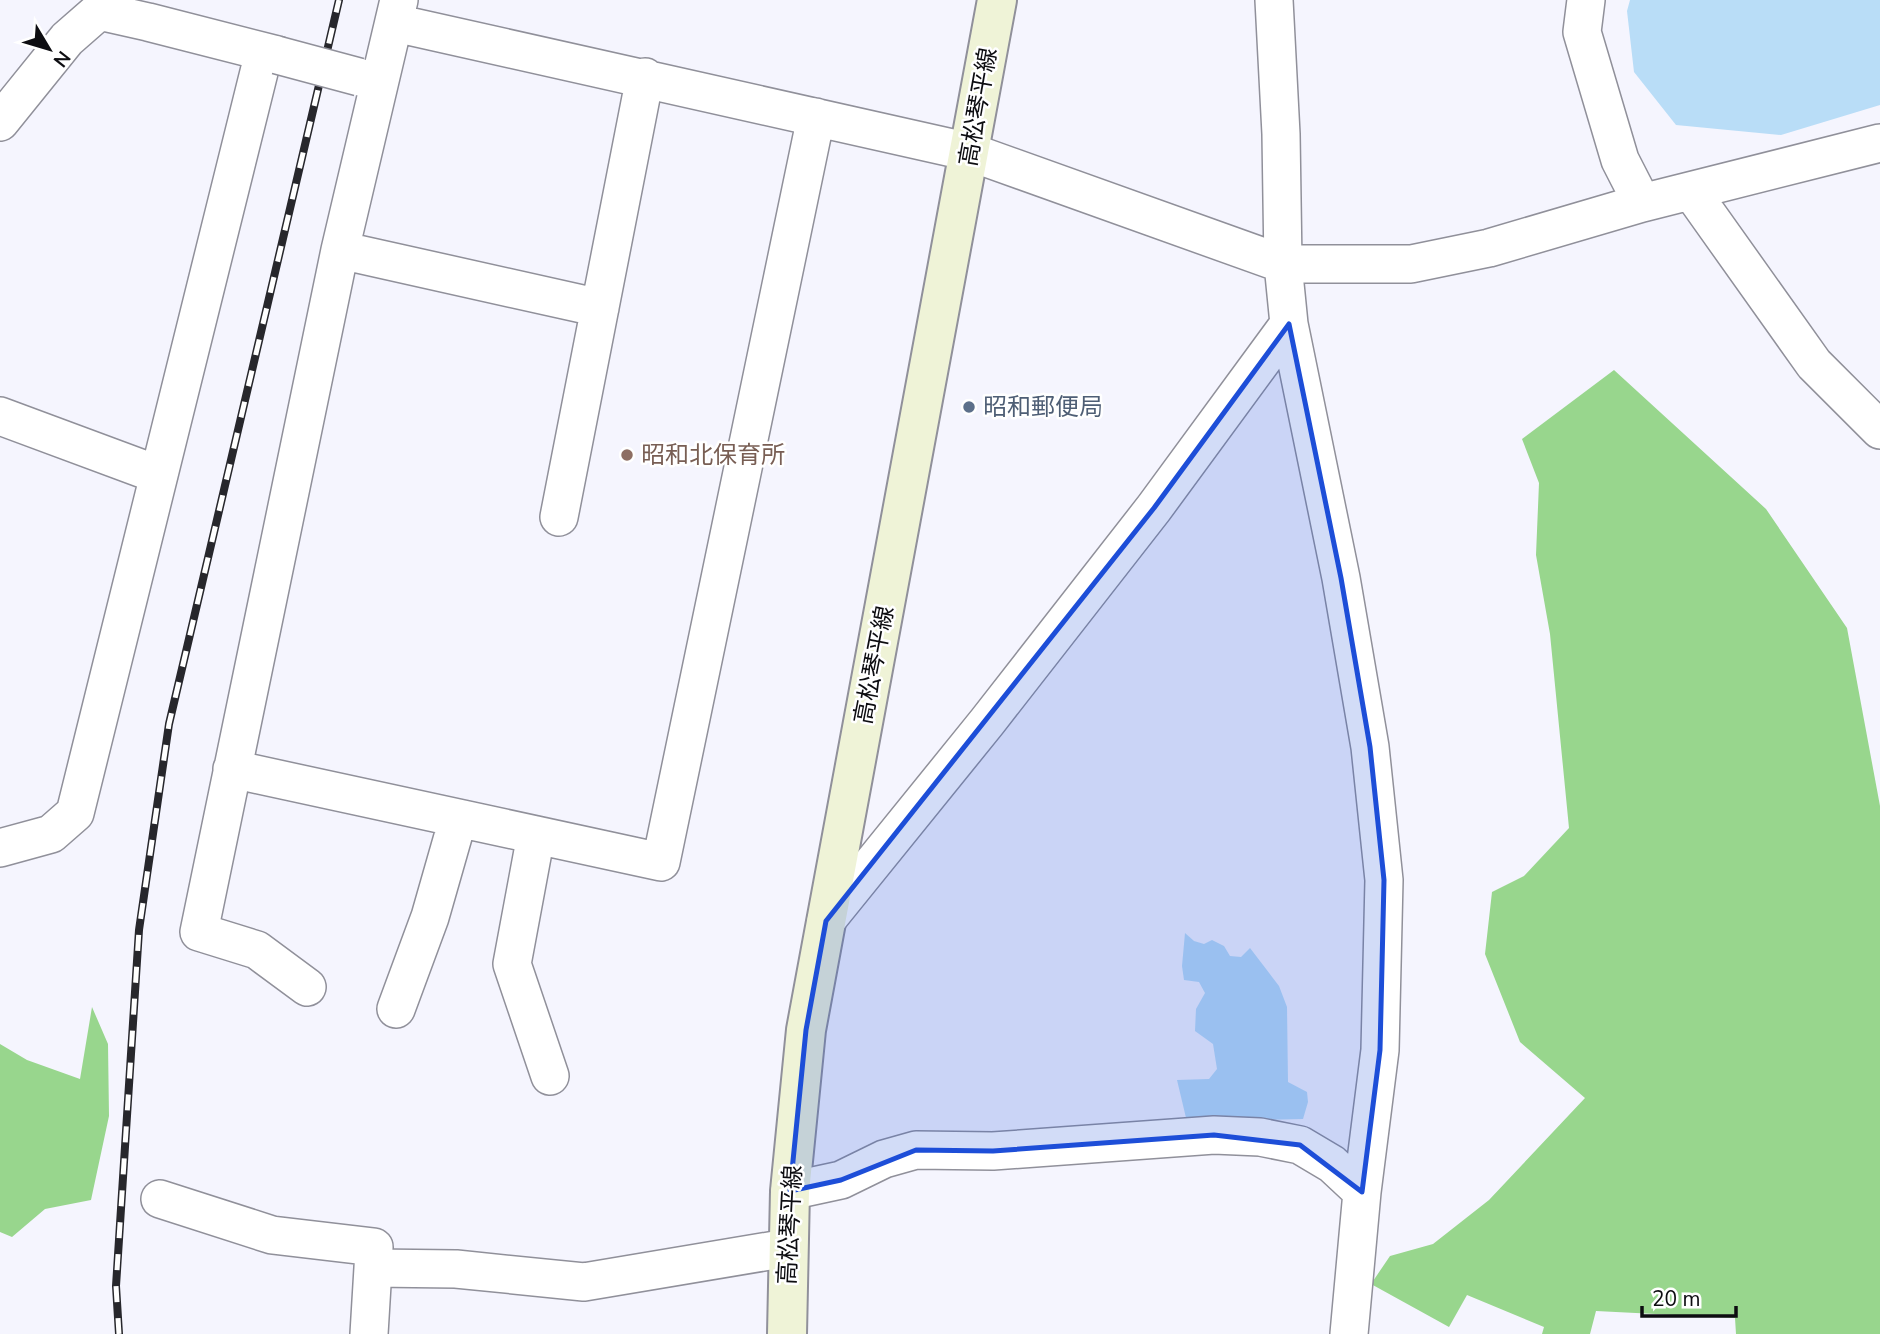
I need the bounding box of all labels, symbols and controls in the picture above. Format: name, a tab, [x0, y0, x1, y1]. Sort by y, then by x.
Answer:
north arrow	[14, 14, 84, 84]
text: N	[47, 45, 76, 72]
street label: 高松琴平線	[952, 45, 1004, 169]
place label: 昭和郵便局	[983, 391, 1103, 423]
marker: 昭和郵便局	[961, 399, 977, 415]
place label: 昭和北保育所	[641, 439, 785, 471]
marker: 昭和北保育所	[619, 447, 635, 463]
street label: 高松琴平線	[847, 603, 901, 727]
street label: 高松琴平線	[771, 1164, 809, 1286]
scale bar	[1642, 1274, 1736, 1318]
text: 20 m	[1652, 1285, 1701, 1313]

